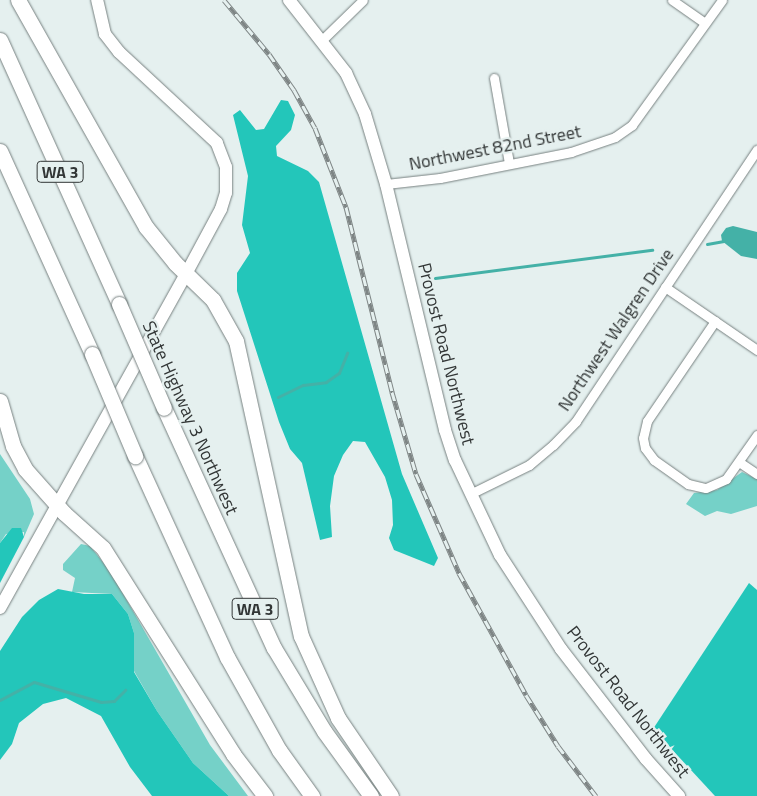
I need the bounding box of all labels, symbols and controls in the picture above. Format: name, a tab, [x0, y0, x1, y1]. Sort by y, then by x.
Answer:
street label: Northwest 82nd Street	[407, 121, 583, 175]
road number: WA 3	[36, 158, 84, 186]
street label: Northwest Walgren Drive	[554, 245, 678, 415]
street label: Provost Road Northwest	[413, 261, 479, 447]
street label: State Highway 3 Northwest	[138, 318, 242, 518]
road number: WA 3	[231, 596, 279, 622]
street label: Provost Road Northwest	[562, 622, 694, 782]

